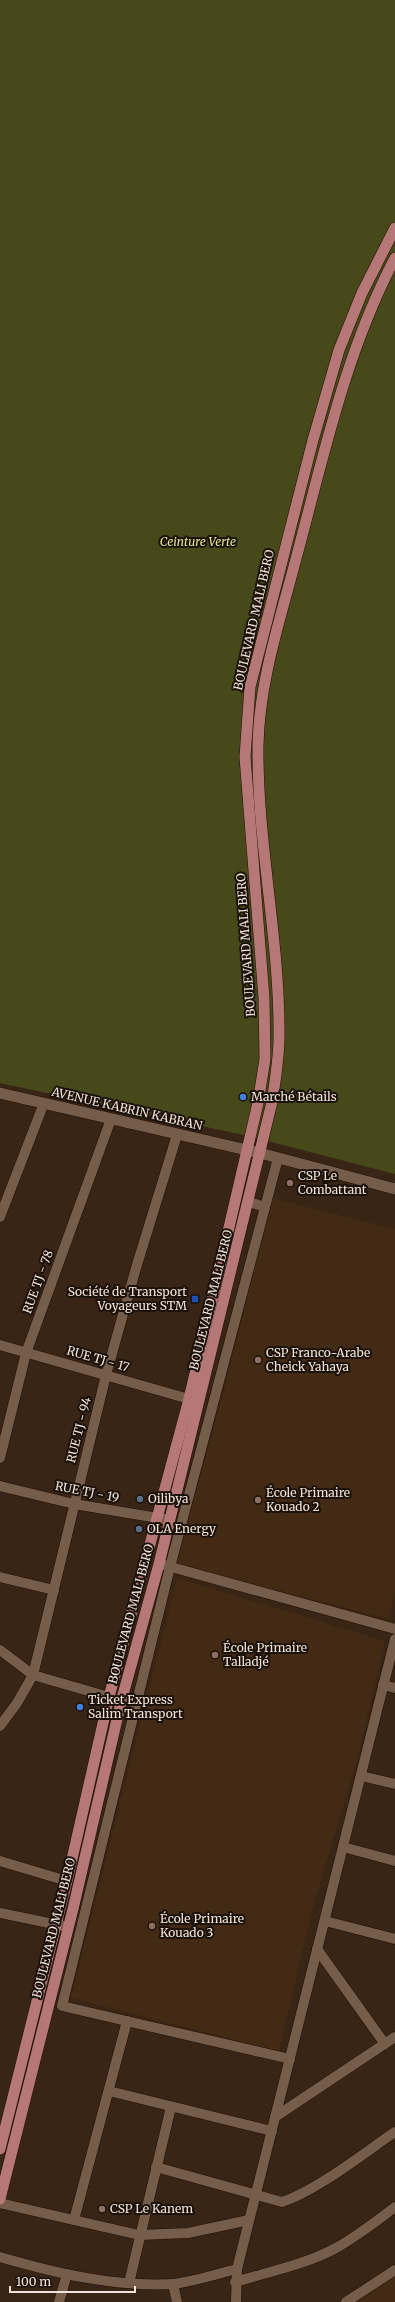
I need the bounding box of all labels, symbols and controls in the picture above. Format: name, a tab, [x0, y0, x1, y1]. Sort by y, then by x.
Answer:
park label: Ceinture Verte	[160, 534, 236, 549]
street label: BOULEVARD MALI BERO	[230, 548, 277, 692]
street label: BOULEVARD MALI BERO	[233, 872, 258, 1017]
street label: AVENUE KABRIN KABRAN	[49, 1084, 205, 1133]
place label: Marché Bétails	[251, 1089, 337, 1104]
marker: Marché Bétails	[238, 1092, 248, 1102]
place label: CSP Le Combattant	[298, 1168, 367, 1197]
marker: CSP Le Combattant	[285, 1178, 295, 1188]
street label: BOULEVARD MALI BERO	[186, 1228, 235, 1372]
street label: RUE TJ - 78	[19, 1248, 56, 1316]
place label: Société de Transport Voyageurs STM	[68, 1284, 187, 1313]
marker: Société de Transport Voyageurs STM	[190, 1294, 200, 1304]
street label: RUE TJ - 17	[65, 1342, 131, 1375]
place label: CSP Franco-Arabe Cheick Yahaya	[266, 1345, 370, 1374]
marker: CSP Franco-Arabe Cheick Yahaya	[253, 1355, 263, 1365]
street label: RUE TJ - 94	[63, 1395, 94, 1464]
street label: RUE TJ - 19	[54, 1478, 120, 1505]
place label: École Primaire Kouado 2	[266, 1485, 350, 1514]
place label: Oilibya	[148, 1491, 189, 1506]
marker: Oilibya	[135, 1494, 145, 1504]
marker: École Primaire Kouado 2	[253, 1495, 263, 1505]
place label: OLA Energy	[147, 1521, 216, 1536]
marker: OLA Energy	[134, 1524, 144, 1534]
street label: BOULEVARD MALI BERO	[105, 1542, 156, 1685]
place label: École Primaire Talladjé	[223, 1640, 307, 1669]
marker: École Primaire Talladjé	[210, 1650, 220, 1660]
place label: Ticket Express Salim Transport	[88, 1692, 183, 1721]
marker: Ticket Express Salim Transport	[75, 1702, 85, 1712]
street label: BOULEVARD MALI BERO	[29, 1856, 78, 2000]
place label: École Primaire Kouado 3	[160, 1911, 244, 1940]
marker: École Primaire Kouado 3	[147, 1921, 157, 1931]
place label: CSP Le Kanem	[110, 2201, 193, 2216]
marker: CSP Le Kanem	[97, 2204, 107, 2214]
scale bar	[10, 2268, 135, 2294]
text: 100 m	[16, 2274, 51, 2289]

